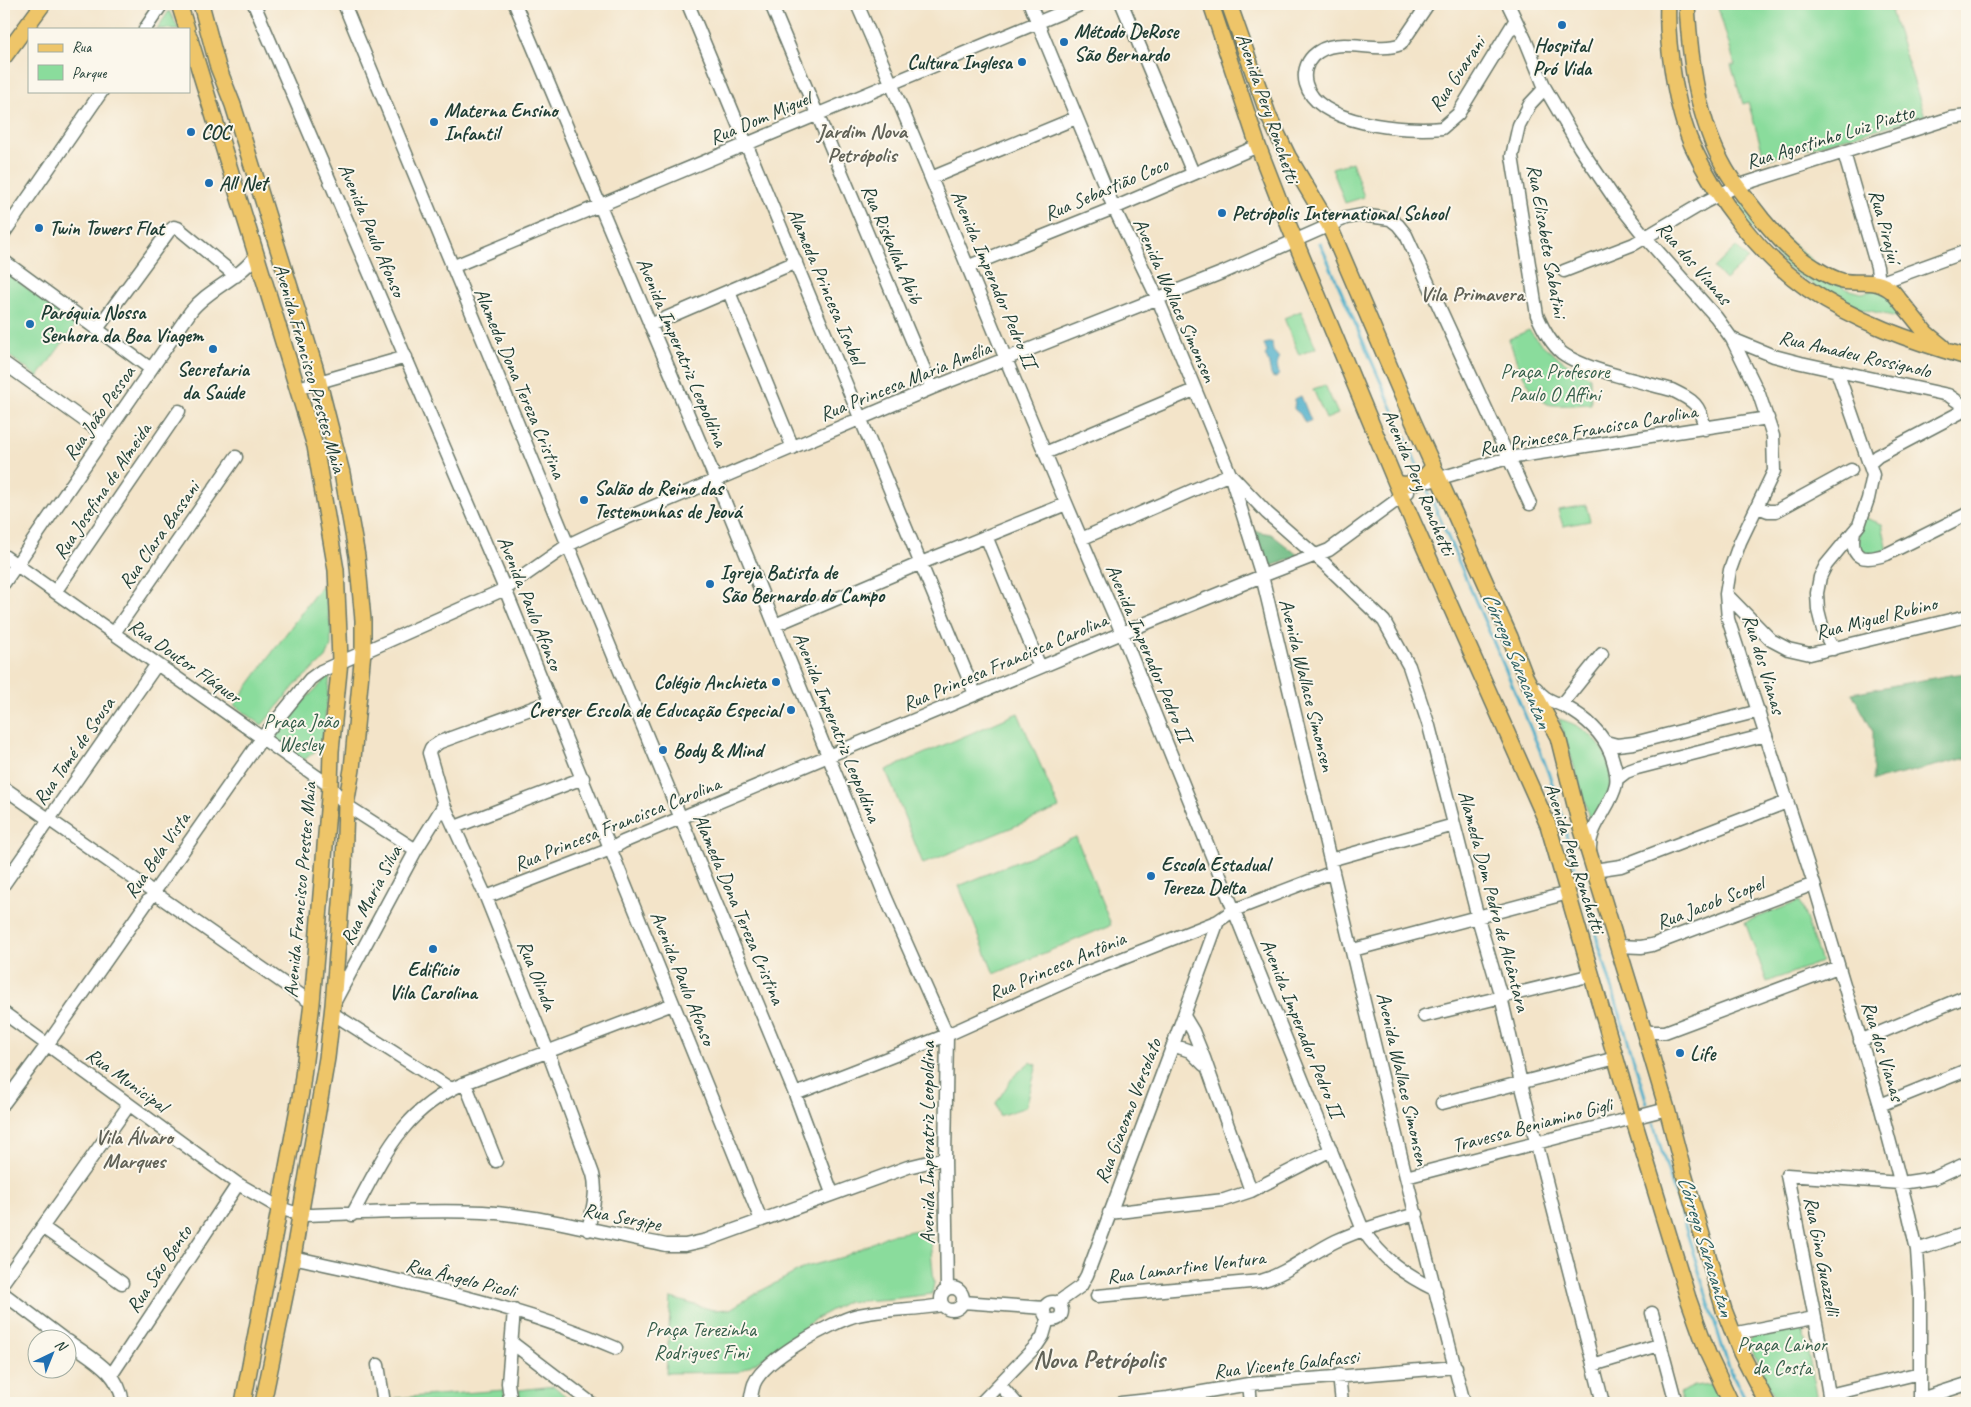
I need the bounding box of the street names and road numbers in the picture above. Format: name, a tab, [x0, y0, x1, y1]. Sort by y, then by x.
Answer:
street label: Avenida Pery Ronchetti	[1231, 30, 1306, 188]
street label: Rua Guarani	[1423, 30, 1492, 116]
street label: Rua Dom Miguel	[706, 84, 818, 151]
street label: Rua Agostinho Luiz Piatto	[1743, 99, 1918, 174]
street label: Rua Sebastião Coco	[1040, 151, 1173, 226]
street label: Avenida Paulo Afonso	[333, 160, 412, 302]
street label: Rua Elisabete Sabatini	[1521, 163, 1573, 322]
street label: Rua Riskallah Abib	[856, 181, 929, 308]
street label: Avenida Imperador Pedro II	[945, 186, 1044, 375]
street label: Rua Pirajuí	[1863, 187, 1908, 269]
street label: Alameda Princesa Isabel	[782, 204, 872, 371]
street label: Avenida Wallace Simonsen	[1128, 214, 1223, 387]
street label: Rua dos Vianas	[1651, 216, 1739, 312]
street label: Avenida Imperatriz Leopoldina	[631, 254, 734, 452]
street label: Avenida Francisco Prestes Maia	[268, 261, 352, 477]
street label: Alameda Dona Tereza Cristina	[469, 284, 572, 484]
street label: Rua Amadeu Rossignolo	[1777, 324, 1934, 384]
street label: Rua Princesa Maria Amélia	[816, 335, 996, 427]
street label: Rua João Pessoa	[57, 360, 141, 465]
street label: Rua Princesa Francisca Carolina	[1477, 398, 1701, 461]
street label: Avenida Pery Ronchetti	[1377, 405, 1462, 561]
street label: Rua Josefina de Almeida	[47, 417, 158, 564]
street label: Rua Clara Bassani	[113, 475, 206, 593]
street label: Avenida Paulo Afonso	[492, 532, 569, 675]
street label: Avenida Imperador Pedro II	[1100, 560, 1199, 749]
street label: Rua Miguel Rubino	[1813, 590, 1941, 645]
street label: Avenida Wallace Simonsen	[1273, 596, 1341, 775]
street label: Rua Princesa Francisca Carolina	[899, 607, 1113, 717]
street label: Rua dos Vianas	[1737, 611, 1792, 719]
street label: Rua Doutor Fláquer	[124, 613, 248, 710]
street label: Avenida Imperatriz Leopoldina	[787, 628, 887, 827]
street label: Rua Tomé de Sousa	[28, 691, 121, 810]
street label: Rua Princesa Francisca Carolina	[510, 770, 726, 877]
street label: Avenida Francisco Prestes Maia	[278, 779, 322, 999]
street label: Avenida Pery Ronchetti	[1539, 780, 1612, 939]
street label: Alameda Dom Pedro de Alcântara	[1452, 788, 1536, 1016]
street label: Rua Bela Vista	[118, 806, 197, 903]
street label: Alameda Dona Tereza Cristina	[688, 810, 791, 1010]
street label: Rua Maria Silva	[334, 840, 408, 949]
street label: Rua Jacob Scopel	[1653, 870, 1771, 935]
street label: Avenida Paulo Afonso	[645, 907, 722, 1050]
street label: Rua Princesa Antônia	[985, 925, 1131, 1006]
street label: Avenida Imperador Pedro II	[1255, 935, 1351, 1125]
street label: Rua Olinda	[512, 936, 563, 1015]
street label: Avenida Wallace Simonsen	[1371, 990, 1435, 1169]
street label: Rua dos Vianas	[1856, 998, 1911, 1106]
street label: Rua Giacomo Versolato	[1089, 1034, 1167, 1187]
street label: Avenida Imperatriz Leopoldina	[915, 1040, 940, 1244]
street label: Rua Municipal	[81, 1042, 176, 1120]
street label: Travessa Beniamino Gigli	[1449, 1091, 1617, 1158]
street label: Rua Gino Guazzelli	[1798, 1195, 1846, 1320]
street label: Rua Sergipe	[581, 1197, 664, 1237]
street label: Rua São Bento	[121, 1220, 198, 1318]
street label: Rua Lamartine Ventura	[1106, 1245, 1268, 1289]
street label: Rua Ângelo Picoli	[403, 1252, 521, 1304]
street label: Rua Vicente Galafassi	[1212, 1344, 1362, 1384]

